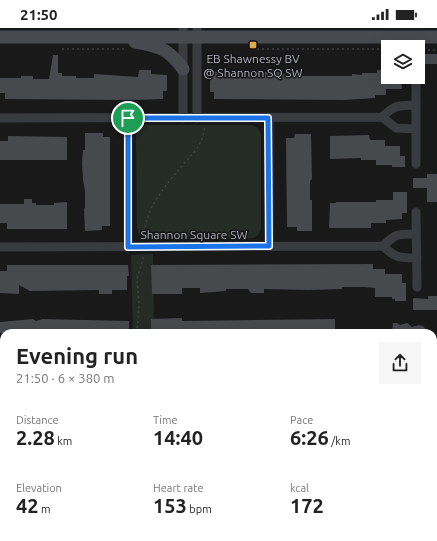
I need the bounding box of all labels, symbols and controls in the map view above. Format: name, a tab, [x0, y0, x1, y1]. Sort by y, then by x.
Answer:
text: 21:50	[20, 6, 58, 23]
marker: EB Shawnessy BV @ Shannon SQ SW	[248, 40, 258, 50]
map controls	[381, 40, 425, 84]
button: layers	[381, 40, 425, 84]
place label: EB Shawnessy BV @ Shannon SQ SW	[203, 52, 303, 79]
pin	[111, 101, 145, 135]
icon: arrive	[117, 107, 139, 129]
street label: Shannon Square SW	[140, 228, 248, 241]
button: share	[379, 342, 421, 384]
text: Evening run	[16, 343, 138, 368]
text: 21:50 · 6 × 380 m	[16, 371, 115, 385]
text: Distance	[16, 414, 59, 426]
text: Time	[153, 414, 178, 426]
text: Pace	[290, 414, 313, 426]
text: 2.28	[16, 426, 55, 449]
text: 14:40	[153, 426, 203, 449]
text: 6:26	[290, 426, 329, 449]
text: km	[55, 435, 72, 447]
text: /km	[329, 435, 350, 447]
text: Elevation	[16, 482, 62, 494]
text: Heart rate	[153, 482, 204, 494]
text: kcal	[290, 482, 309, 494]
text: 42	[16, 494, 39, 517]
text: 153	[153, 494, 187, 517]
text: 172	[290, 494, 324, 517]
text: m	[39, 503, 51, 515]
text: bpm	[187, 503, 212, 515]

